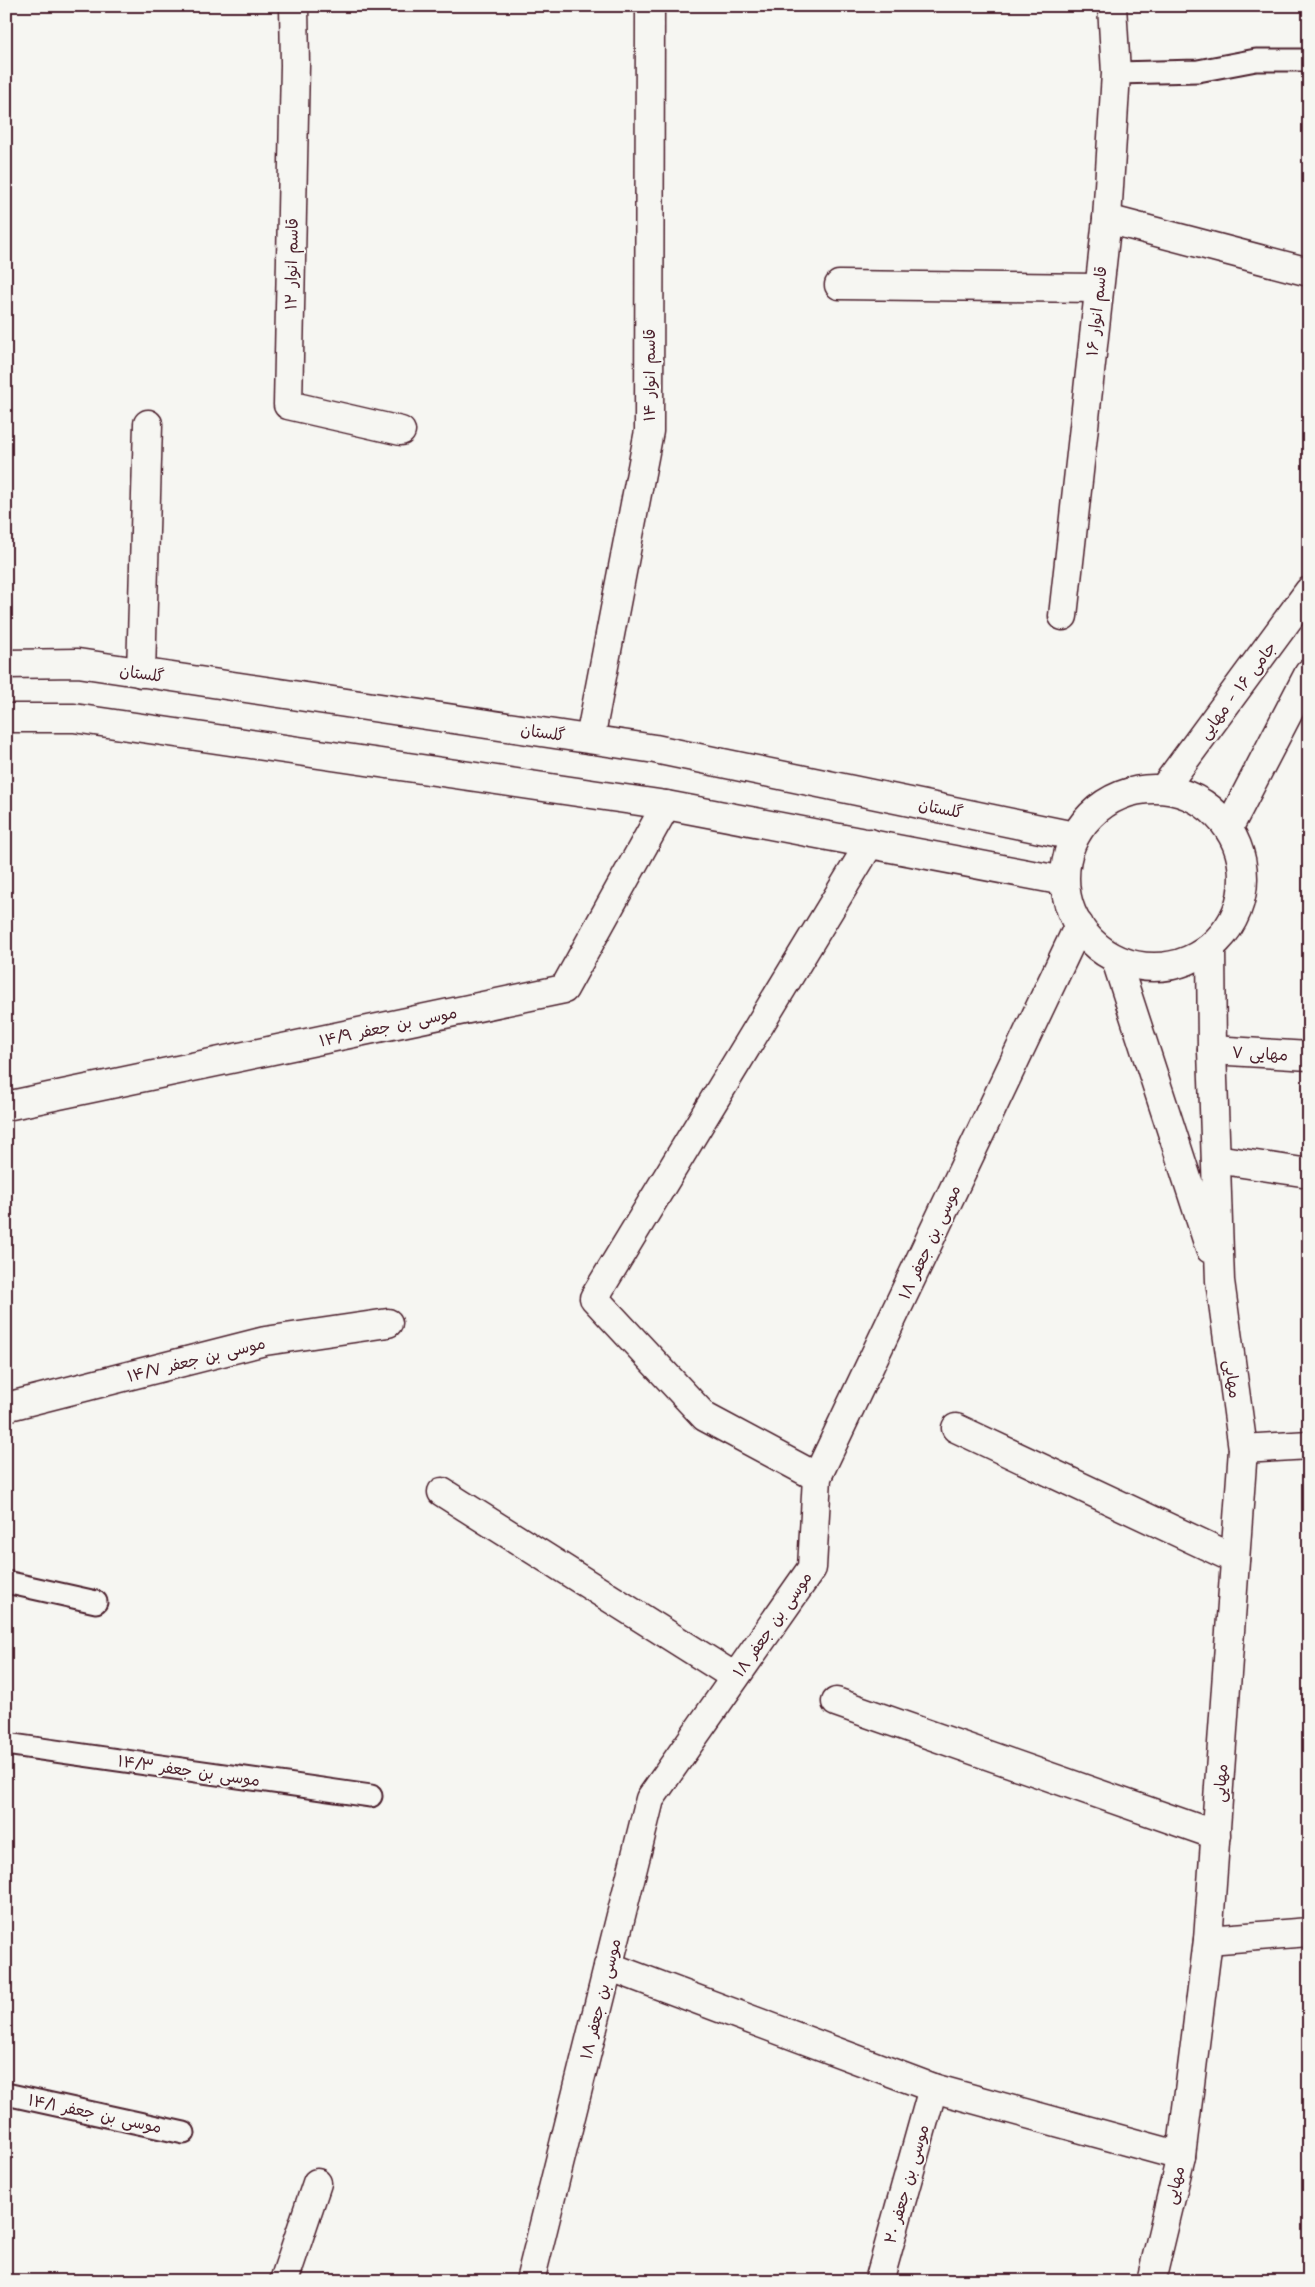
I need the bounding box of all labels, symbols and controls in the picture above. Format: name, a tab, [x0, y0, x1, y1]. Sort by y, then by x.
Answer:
street label: قاسم انوار ۱۲	[279, 218, 306, 310]
street label: قاسم انوار ۱۶	[1080, 265, 1115, 358]
street label: قاسم انوار ۱۴	[638, 329, 663, 421]
street label: جامی ۱۶ - مهایی	[1193, 637, 1283, 745]
street label: گلستان	[118, 659, 166, 690]
street label: گلستان	[519, 718, 567, 749]
street label: گلستان	[916, 793, 965, 826]
street label: موسی بن جعفر ۱۴/۹	[317, 1001, 460, 1054]
street label: مهایی ۷	[1231, 1041, 1289, 1068]
street label: موسی بن جعفر ۱۸	[893, 1181, 968, 1304]
street label: موسی بن جعفر ۱۴/۷	[125, 1331, 268, 1390]
street label: مهایی	[1216, 1358, 1247, 1400]
street label: موسی بن جعفر ۱۸	[727, 1567, 819, 1683]
street label: موسی بن جعفر ۱۴/۳	[116, 1749, 262, 1794]
street label: مهایی	[1208, 1763, 1235, 1803]
street label: موسی بن جعفر ۱۸	[574, 1936, 629, 2063]
street label: موسی بن جعفر ۱۴/۱	[25, 2088, 164, 2141]
street label: موسی بن جعفر ۲۰	[878, 2122, 936, 2247]
street label: مهایی	[1159, 2164, 1192, 2207]

